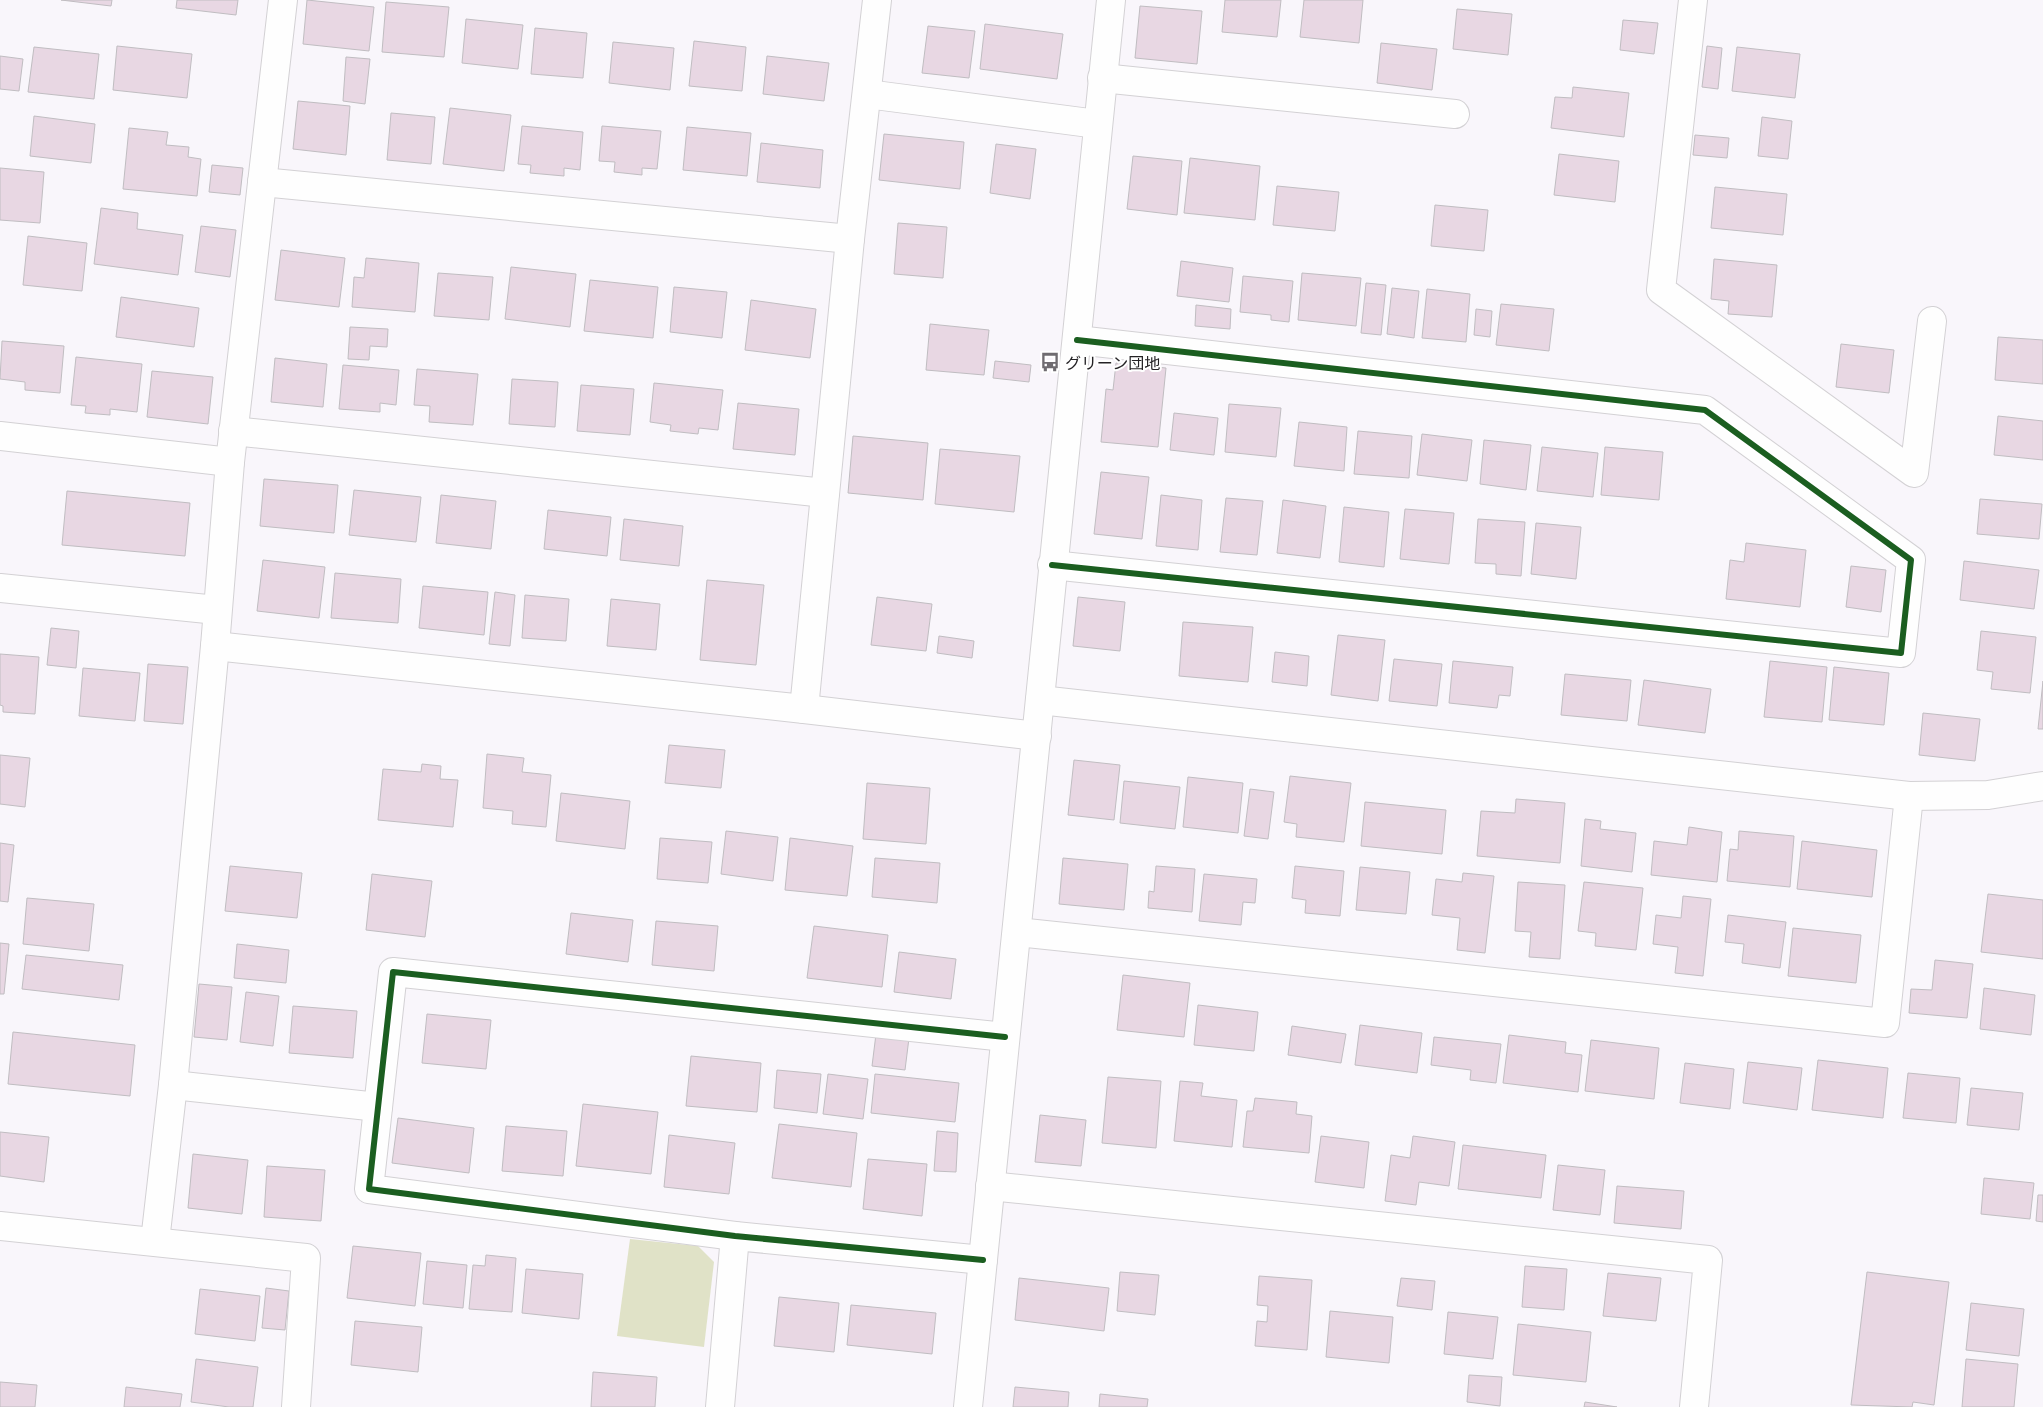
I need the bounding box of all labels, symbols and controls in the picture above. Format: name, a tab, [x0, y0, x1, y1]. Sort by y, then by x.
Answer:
bus stop icon: グリーン団地	[1039, 351, 1061, 373]
place label: グリーン団地	[1065, 353, 1160, 372]

